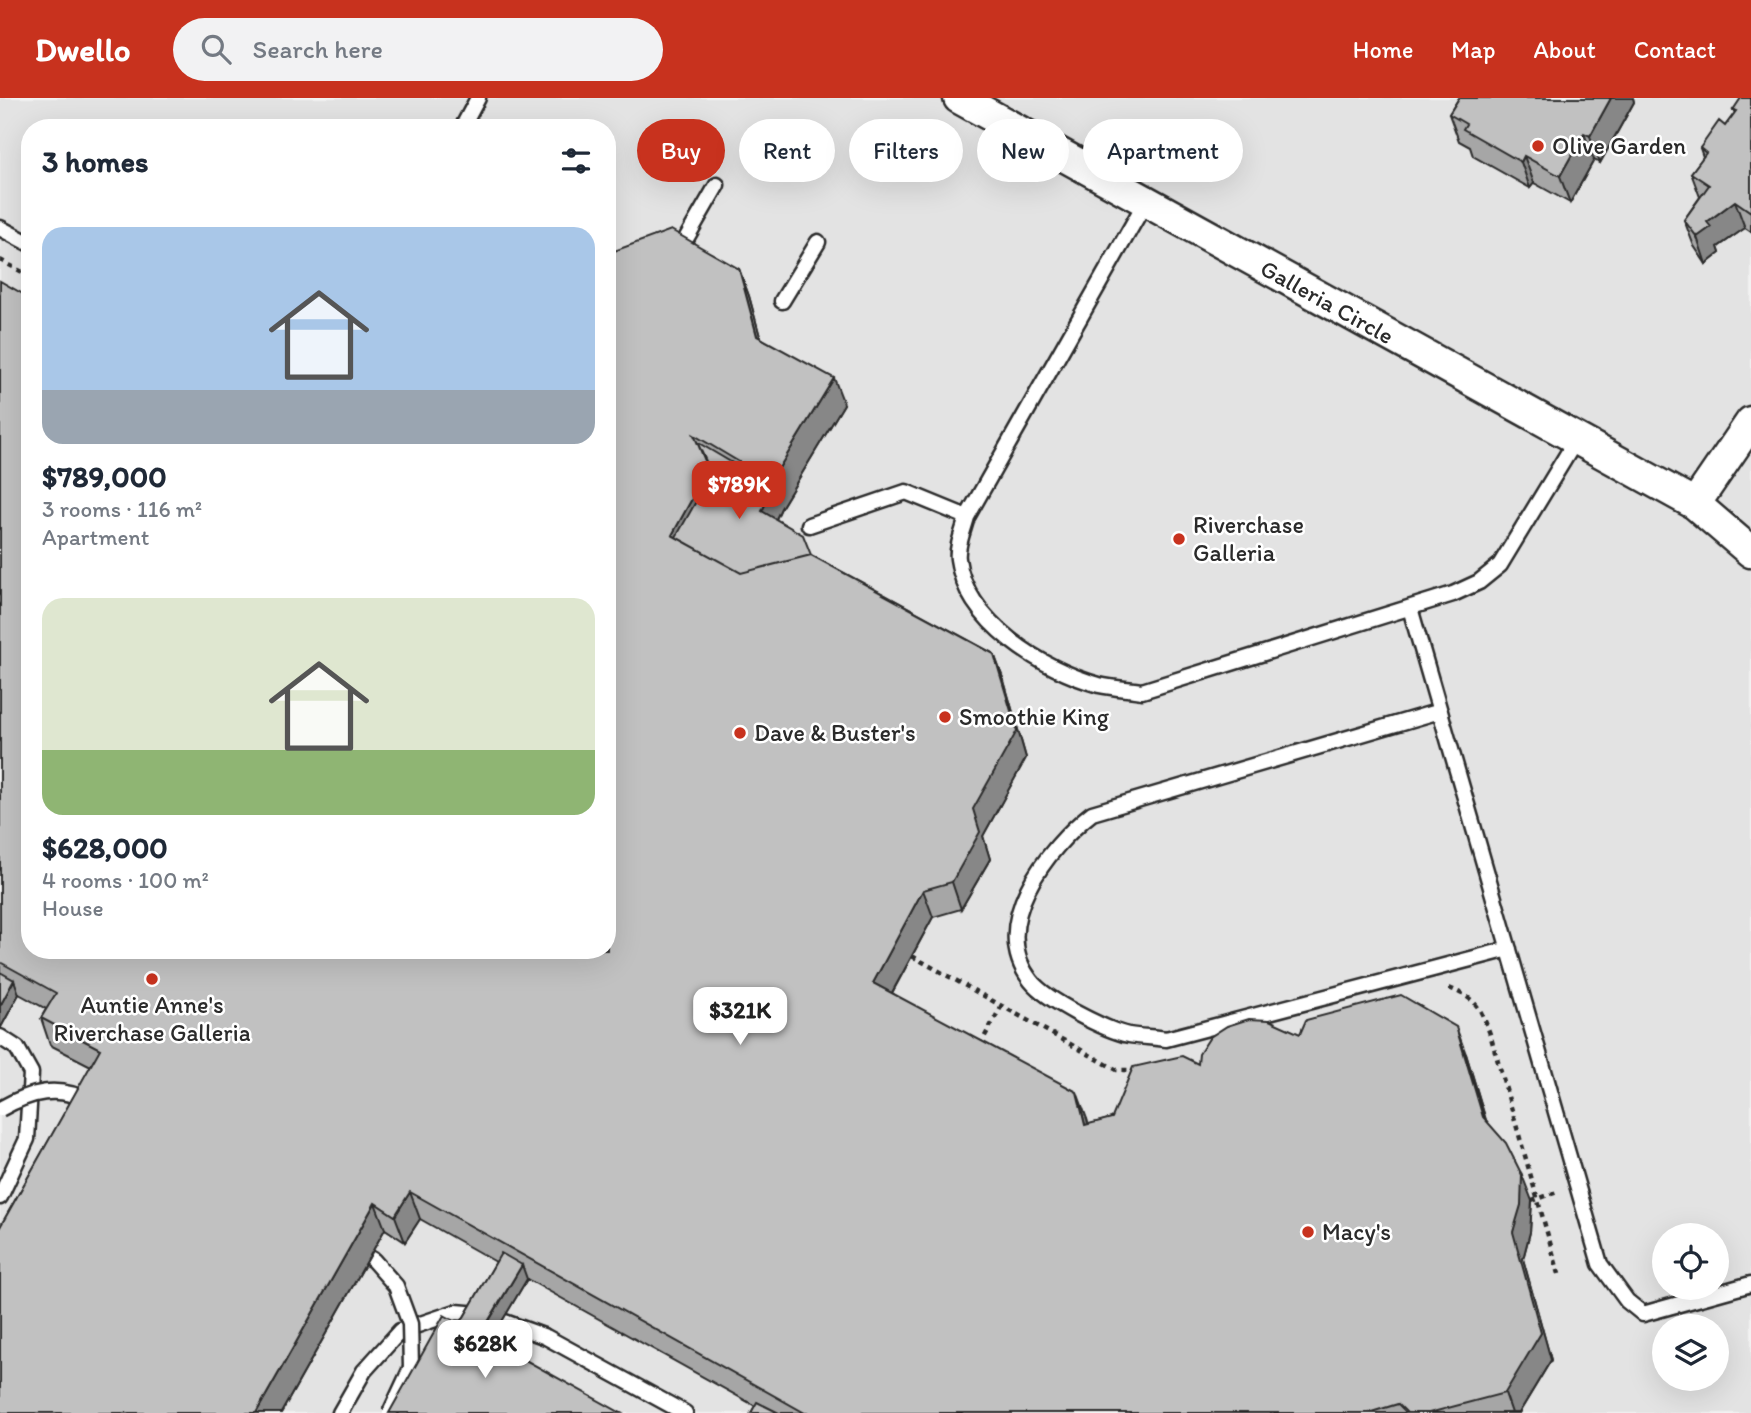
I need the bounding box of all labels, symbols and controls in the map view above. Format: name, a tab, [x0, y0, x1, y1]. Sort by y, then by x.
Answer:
search box	[173, 18, 663, 81]
text: Dwello	[35, 30, 131, 69]
icon: search	[197, 30, 235, 68]
text: Search here	[253, 33, 383, 65]
text: Home	[1353, 35, 1413, 64]
text: Map	[1451, 35, 1495, 64]
text: About	[1533, 35, 1596, 64]
text: Contact	[1634, 35, 1716, 64]
chip: Buy	[637, 119, 725, 182]
chip: Rent	[739, 119, 835, 182]
chip: Filters	[849, 119, 963, 182]
chip: New	[977, 119, 1069, 182]
chip: Apartment	[1083, 119, 1243, 182]
place label: Olive Garden	[1552, 131, 1686, 160]
marker: Olive Garden	[1530, 138, 1546, 154]
icon: filters	[557, 142, 595, 180]
text: 3 homes	[42, 143, 149, 180]
street label: Galleria Circle	[1256, 253, 1399, 350]
icon: home	[256, 272, 382, 398]
text: $789,000	[42, 458, 167, 495]
pin: $789K	[690, 462, 788, 521]
text: $789K	[708, 470, 770, 498]
text: 3 rooms · 116 m²	[42, 495, 202, 523]
place label: Riverchase Galleria	[1193, 510, 1304, 567]
text: Apartment	[42, 523, 149, 551]
marker: Riverchase Galleria	[1171, 531, 1187, 547]
icon: home	[256, 643, 382, 769]
place label: Smoothie King	[959, 702, 1110, 731]
marker: Smoothie King	[937, 709, 953, 725]
place label: Dave & Buster's	[754, 718, 916, 747]
marker: Dave & Buster's	[732, 725, 748, 741]
text: $628,000	[42, 829, 168, 866]
text: 4 rooms · 100 m²	[42, 866, 209, 894]
text: House	[42, 894, 104, 922]
marker: Auntie Anne's Riverchase Galleria	[144, 971, 160, 987]
pin: $321K	[691, 988, 789, 1047]
place label: Auntie Anne's Riverchase Galleria	[54, 990, 251, 1047]
text: $321K	[709, 996, 771, 1024]
place label: Macy's	[1322, 1217, 1391, 1246]
map controls	[1652, 1223, 1729, 1391]
button: locate	[1652, 1223, 1729, 1300]
marker: Macy's	[1300, 1224, 1316, 1240]
button: layers	[1652, 1314, 1729, 1391]
pin: $628K	[436, 1320, 534, 1380]
text: $628K	[453, 1329, 517, 1357]

